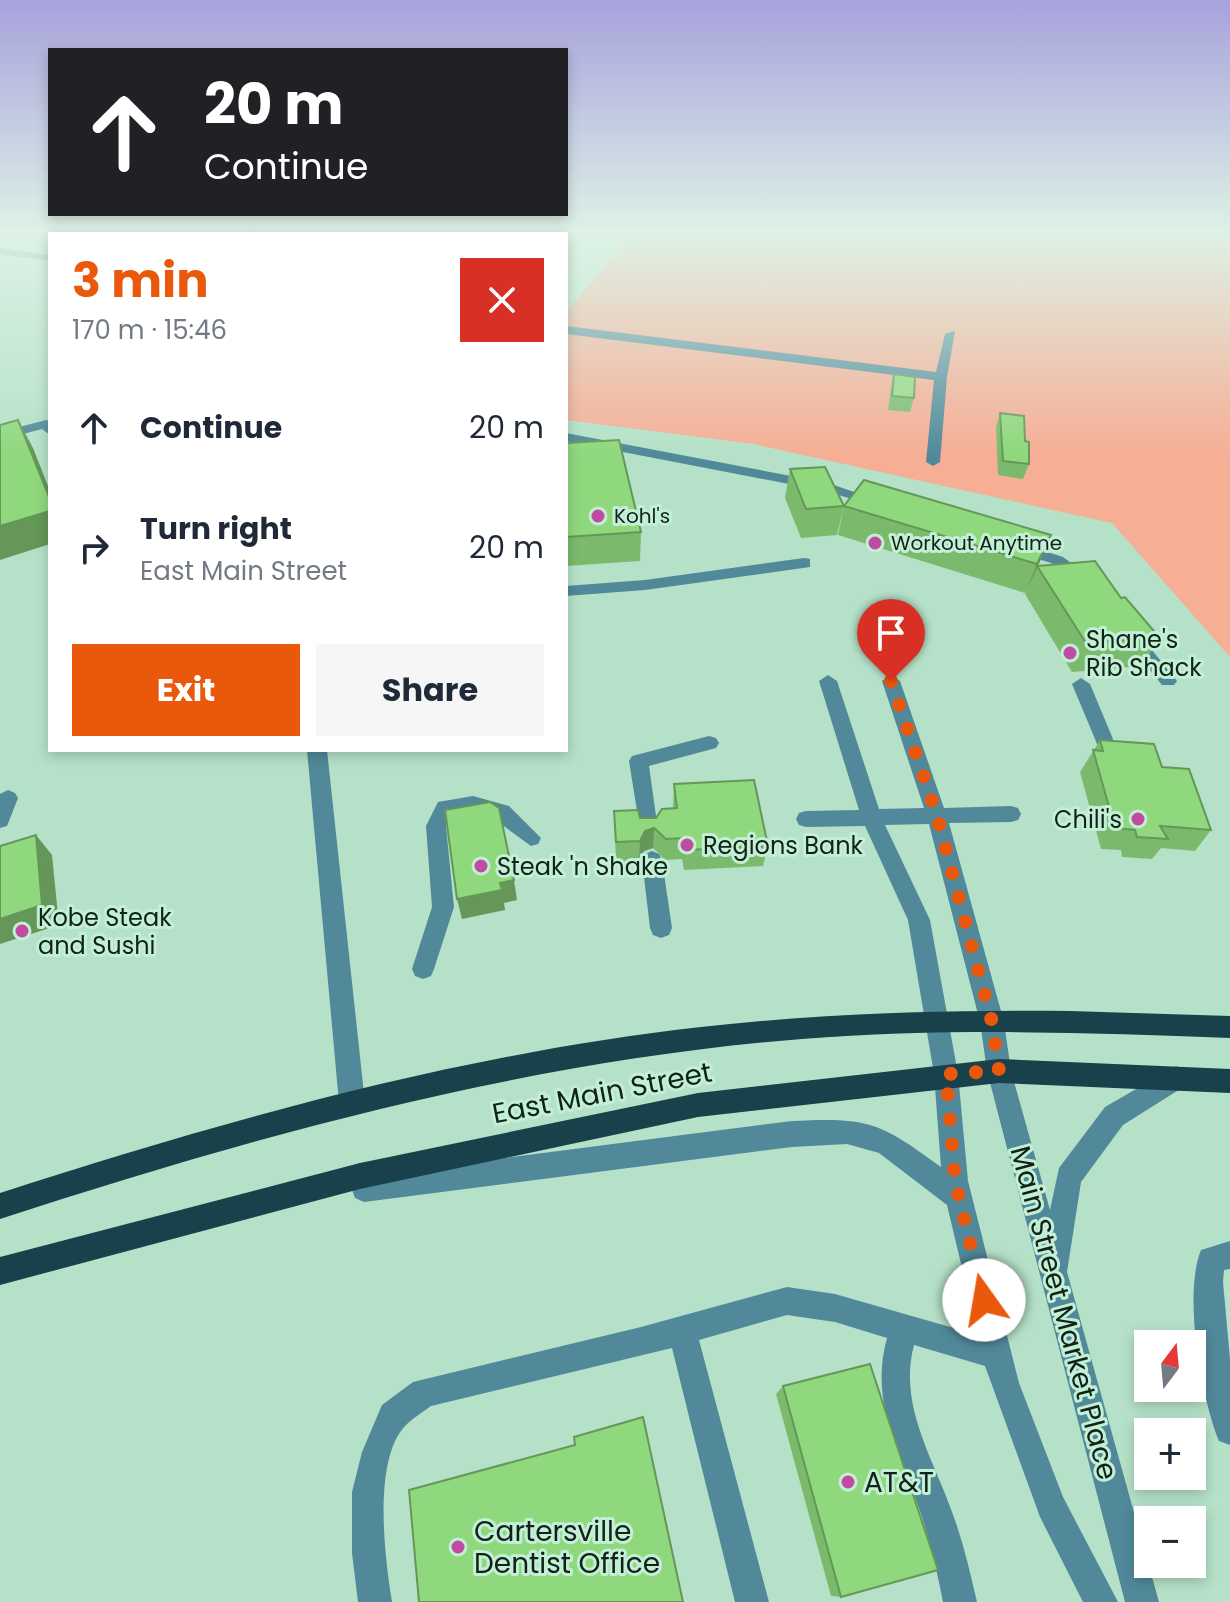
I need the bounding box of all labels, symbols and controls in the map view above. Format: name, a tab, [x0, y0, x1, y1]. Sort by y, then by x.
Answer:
text: 20 m	[204, 65, 344, 144]
icon: ahead	[72, 80, 176, 184]
text: Continue	[204, 141, 368, 192]
text: 3 min	[72, 247, 209, 314]
button: close	[460, 258, 544, 342]
text: 170 m · 15:46	[72, 312, 227, 348]
icon: ahead	[72, 406, 116, 450]
text: Continue	[140, 406, 282, 449]
text: 20 m	[469, 406, 544, 449]
place label: Kohl's	[614, 502, 670, 530]
text: Turn right	[140, 507, 292, 550]
marker: Kohl's	[589, 507, 607, 525]
icon: right	[72, 526, 116, 570]
text: 20 m	[469, 526, 544, 569]
place label: Workout Anytime	[891, 529, 1062, 557]
marker: Workout Anytime	[866, 534, 884, 552]
text: East Main Street	[140, 553, 347, 589]
pin	[857, 599, 925, 681]
icon: arrive	[869, 611, 913, 655]
place label: Shane's Rib Shack	[1086, 623, 1202, 684]
button: Exit	[72, 644, 300, 736]
button: Share	[316, 644, 544, 736]
marker: Shane's Rib Shack	[1061, 644, 1079, 662]
place label: Chili's	[1054, 803, 1122, 836]
marker: Chili's	[1129, 810, 1147, 828]
place label: Regions Bank	[703, 829, 864, 862]
marker: Regions Bank	[678, 836, 696, 854]
place label: Steak 'n Shake	[497, 850, 668, 883]
marker: Steak 'n Shake	[472, 857, 490, 875]
place label: Kobe Steak and Sushi	[38, 901, 172, 962]
marker: Kobe Steak and Sushi	[13, 922, 31, 940]
street label: East Main Street	[489, 1053, 715, 1133]
street label: Main Street Market Place	[1001, 1142, 1127, 1484]
position arrow	[942, 1258, 1026, 1342]
north arrow	[1134, 1330, 1206, 1402]
map controls	[1134, 1330, 1206, 1578]
button: +	[1134, 1418, 1206, 1490]
place label: AT&T	[864, 1463, 934, 1502]
marker: AT&T	[839, 1473, 857, 1491]
button: −	[1134, 1506, 1206, 1578]
place label: Cartersville Dentist Office	[474, 1512, 660, 1583]
marker: Cartersville Dentist Office	[449, 1538, 467, 1556]

